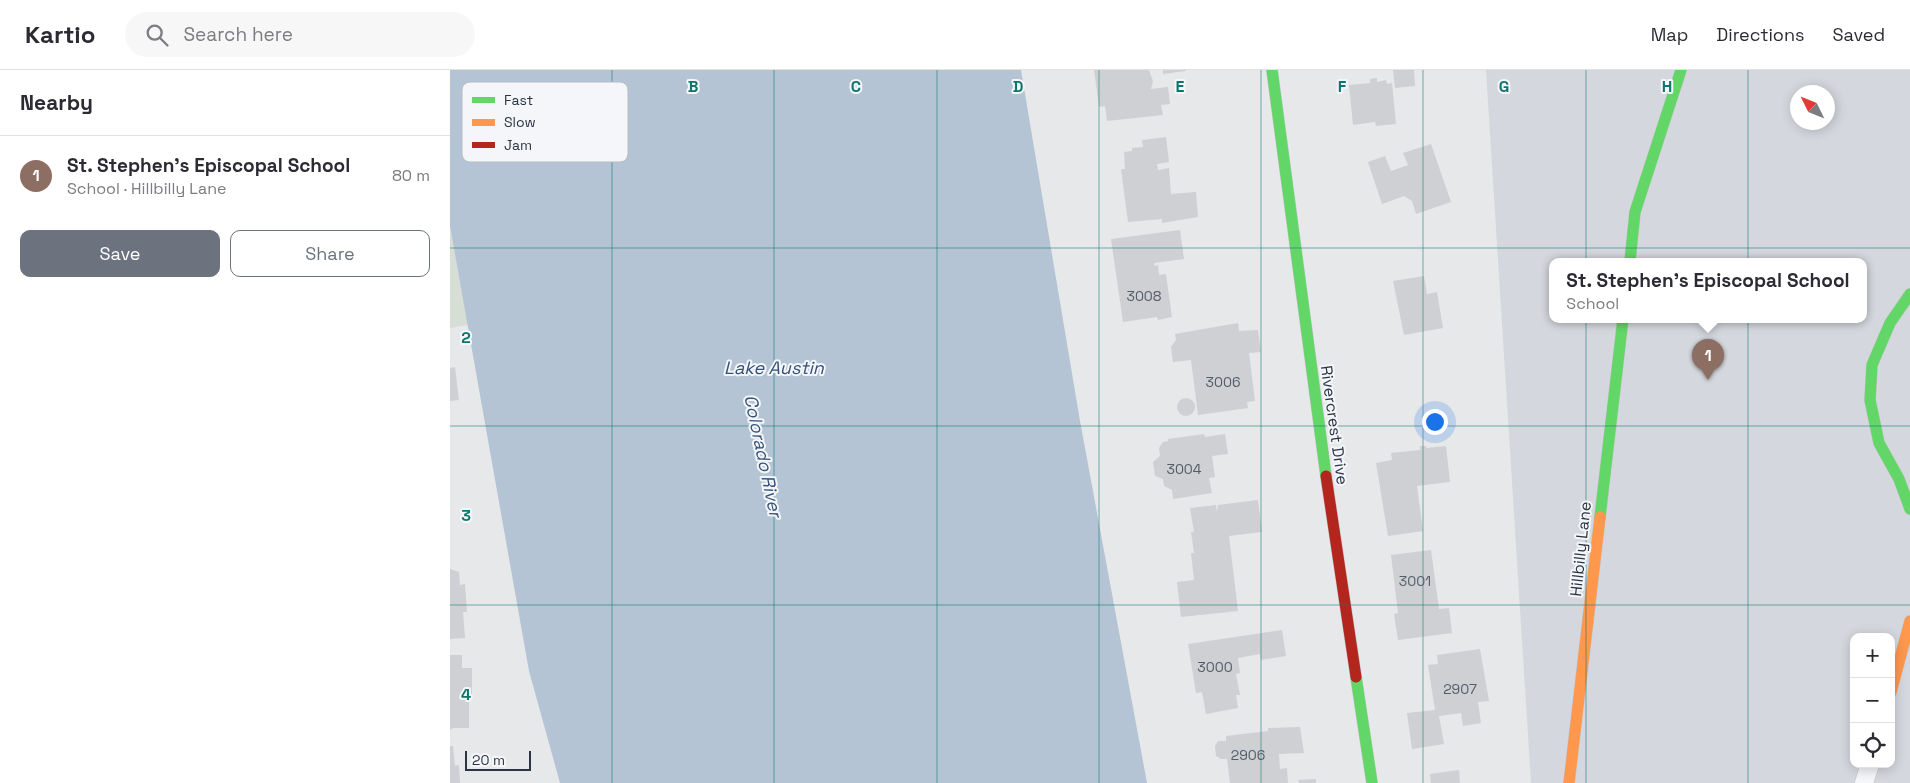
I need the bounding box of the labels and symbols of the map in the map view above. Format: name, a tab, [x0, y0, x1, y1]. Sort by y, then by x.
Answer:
text: B	[688, 76, 698, 97]
text: C	[851, 76, 861, 97]
text: D	[1013, 76, 1023, 97]
text: E	[1176, 76, 1185, 97]
text: F	[1338, 76, 1347, 97]
text: G	[1499, 76, 1509, 97]
text: H	[1662, 76, 1672, 97]
legend	[462, 82, 628, 162]
north arrow	[1790, 85, 1835, 130]
text: Fast	[504, 91, 533, 109]
text: Slow	[504, 113, 536, 131]
text: Jam	[504, 136, 532, 154]
house number: 3008	[1126, 287, 1162, 305]
text: 2	[461, 327, 471, 348]
pin: 1	[1692, 339, 1724, 380]
water label: Lake Austin	[724, 356, 825, 379]
street label: Rivercrest Drive	[1316, 364, 1353, 486]
house number: 3006	[1206, 373, 1240, 391]
water label: Colorado River	[739, 393, 788, 521]
your location	[1422, 409, 1448, 435]
house number: 3004	[1166, 460, 1202, 478]
street label: Hillbilly Lane	[1565, 500, 1596, 598]
text: 3	[461, 505, 471, 526]
house number: 3001	[1399, 572, 1431, 590]
house number: 3000	[1197, 658, 1233, 676]
house number: 2907	[1443, 680, 1477, 698]
text: 4	[461, 684, 471, 705]
house number: 2906	[1231, 746, 1265, 764]
scale bar	[465, 748, 531, 771]

